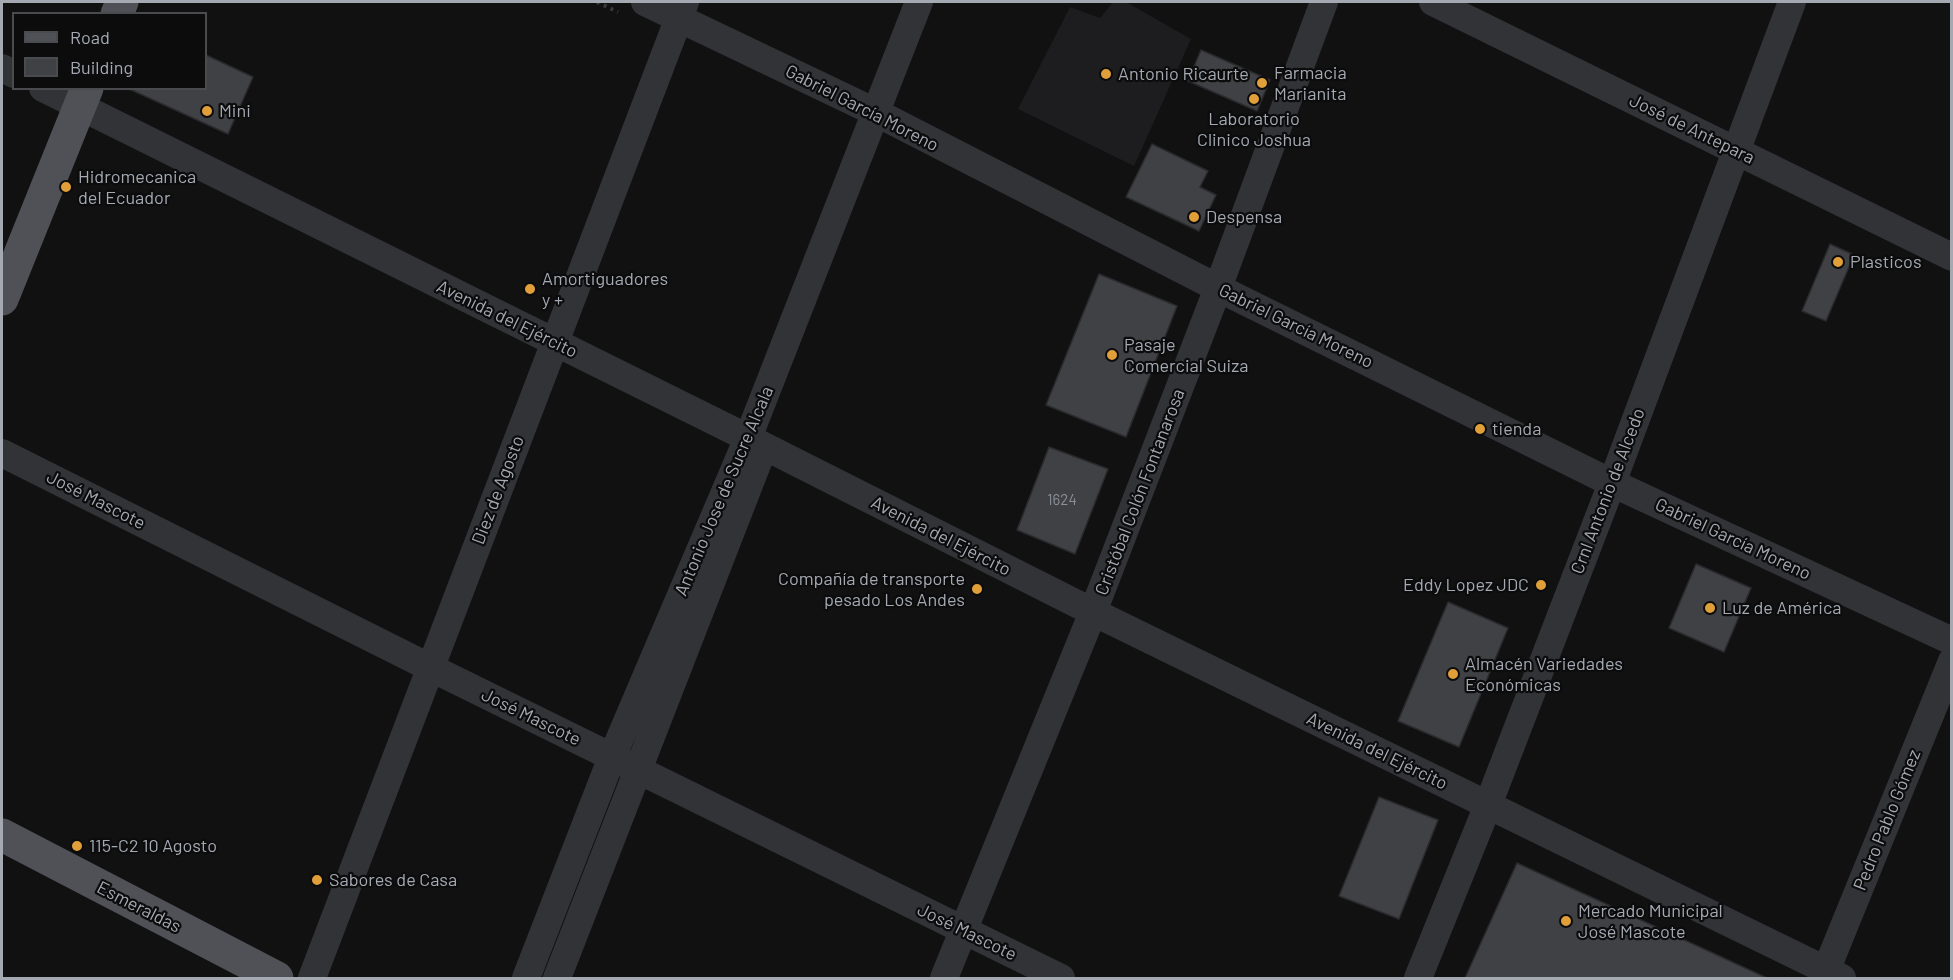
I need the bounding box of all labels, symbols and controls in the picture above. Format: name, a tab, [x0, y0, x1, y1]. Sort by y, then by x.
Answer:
legend	[12, 12, 207, 90]
text: Road	[70, 26, 110, 48]
text: Building	[70, 56, 133, 78]
street label: Gabriel García Moreno	[782, 60, 942, 156]
place label: Farmacia Marianita	[1274, 62, 1347, 104]
place label: Antonio Ricaurte	[1118, 63, 1249, 85]
marker: Antonio Ricaurte	[1099, 67, 1113, 81]
marker: Farmacia Marianita	[1255, 76, 1269, 90]
street label: José de Antepara	[1626, 89, 1758, 169]
marker: Laboratorio Clinico Joshua	[1247, 92, 1261, 106]
place label: Mini	[219, 100, 251, 122]
marker: Mini	[200, 104, 214, 118]
place label: Laboratorio Clinico Joshua	[1197, 108, 1311, 150]
place label: Hidromecanica del Ecuador	[78, 166, 196, 208]
marker: Hidromecanica del Ecuador	[59, 180, 73, 194]
place label: Despensa	[1206, 206, 1282, 228]
marker: Despensa	[1187, 210, 1201, 224]
place label: Plasticos	[1850, 251, 1922, 273]
marker: Plasticos	[1831, 255, 1845, 269]
place label: Amortiguadores y +	[542, 268, 668, 310]
street label: Avenida del Ejército	[433, 276, 581, 362]
street label: Gabriel García Moreno	[1215, 279, 1377, 373]
marker: Amortiguadores y +	[523, 282, 537, 296]
place label: Pasaje Comercial Suiza	[1124, 334, 1248, 376]
marker: Pasaje Comercial Suiza	[1105, 348, 1119, 362]
street label: Antonio Jose de Sucre Alcala	[670, 383, 778, 599]
street label: Cristóbal Colón Fontanarosa	[1091, 386, 1189, 598]
street label: Crnl Antonio de Alcedo	[1566, 405, 1650, 577]
place label: tienda	[1492, 418, 1541, 440]
marker: tienda	[1473, 422, 1487, 436]
street label: Diez de Agosto	[467, 433, 529, 547]
street label: José Mascote	[43, 466, 149, 534]
street label: Avenida del Ejército	[868, 491, 1014, 581]
house number: 1624	[1047, 491, 1077, 509]
street label: Gabriel García Moreno	[1652, 493, 1814, 585]
place label: Compañía de transporte pesado Los Andes	[778, 568, 965, 610]
place label: Eddy Lopez JDC	[1403, 574, 1529, 596]
marker: Eddy Lopez JDC	[1534, 578, 1548, 592]
marker: Compañía de transporte pesado Los Andes	[970, 582, 984, 596]
place label: Luz de América	[1722, 597, 1841, 619]
marker: Luz de América	[1703, 601, 1717, 615]
place label: Almacén Variedades Económicas	[1465, 653, 1623, 696]
marker: Almacén Variedades Económicas	[1446, 667, 1460, 681]
street label: José Mascote	[478, 684, 584, 750]
street label: Avenida del Ejército	[1303, 708, 1451, 794]
street label: Pedro Pablo Gómez	[1849, 746, 1925, 894]
place label: 115-C2 10 Agosto	[89, 835, 217, 857]
marker: 115-C2 10 Agosto	[70, 839, 84, 853]
place label: Sabores de Casa	[329, 869, 457, 891]
marker: Sabores de Casa	[310, 873, 324, 887]
street label: Esmeraldas	[93, 877, 185, 937]
street label: José Mascote	[914, 899, 1020, 965]
place label: Mercado Municipal José Mascote	[1578, 900, 1723, 942]
marker: Mercado Municipal José Mascote	[1559, 914, 1573, 928]

